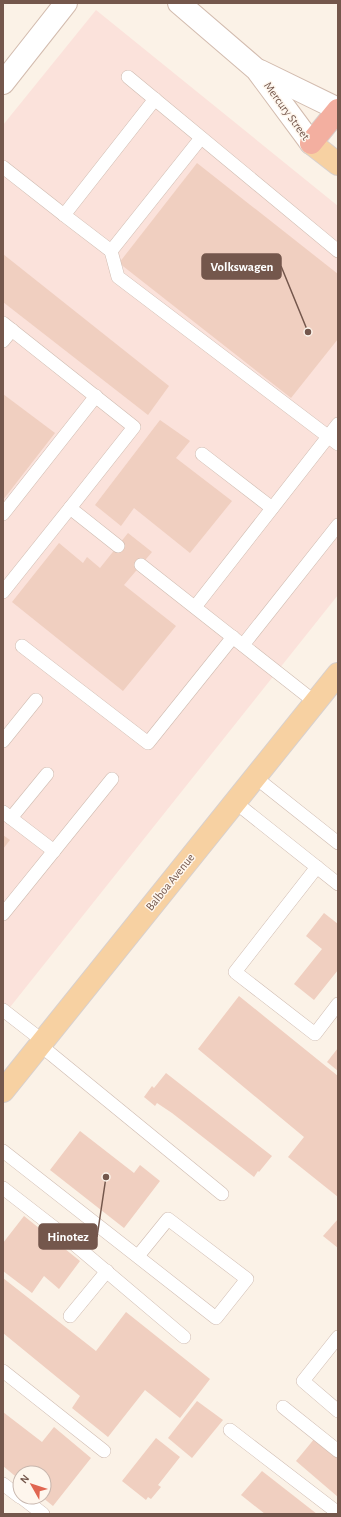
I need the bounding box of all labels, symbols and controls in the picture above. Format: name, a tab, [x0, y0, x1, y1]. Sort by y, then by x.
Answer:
street label: Mercury Street	[261, 80, 312, 143]
callout: Volkswagen	[202, 254, 281, 279]
text: Volkswagen	[211, 261, 274, 274]
street label: Balboa Avenue	[143, 851, 197, 913]
callout: Hinotez	[39, 1224, 97, 1249]
text: Hinotez	[47, 1231, 89, 1244]
north arrow	[12, 1465, 52, 1505]
text: N	[18, 1473, 31, 1485]

